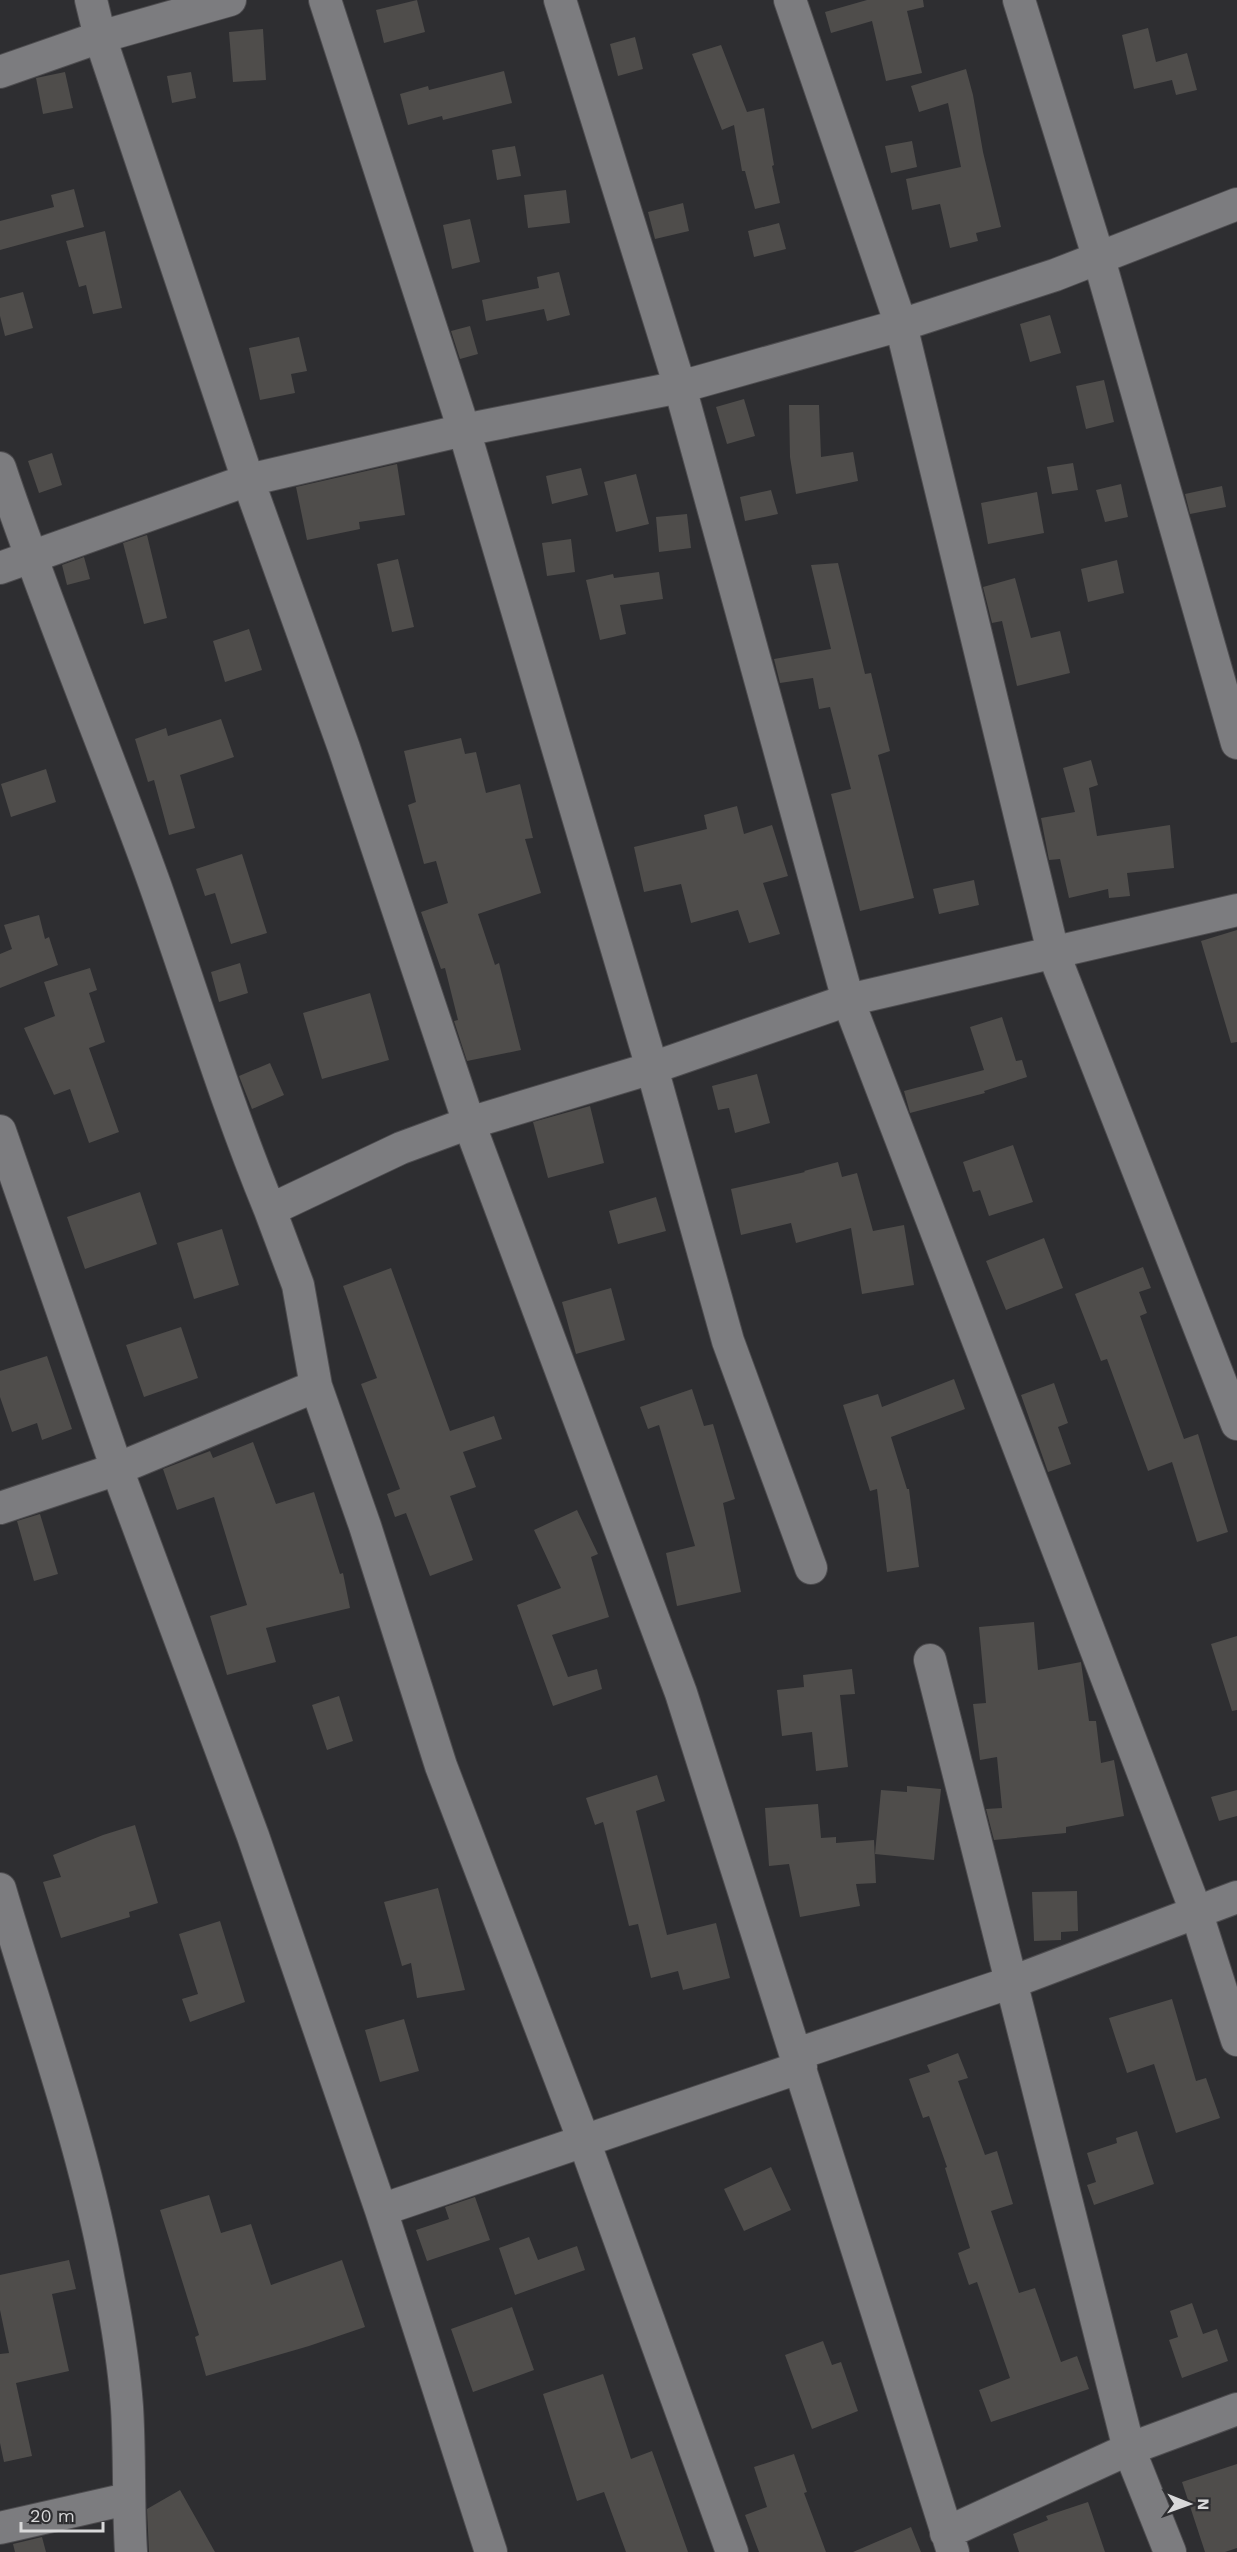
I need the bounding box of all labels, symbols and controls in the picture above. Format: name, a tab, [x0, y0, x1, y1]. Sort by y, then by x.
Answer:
north arrow	[1159, 2474, 1219, 2534]
scale bar	[21, 2495, 104, 2533]
text: N	[1194, 2498, 1213, 2510]
text: 20 m	[30, 2505, 75, 2526]

